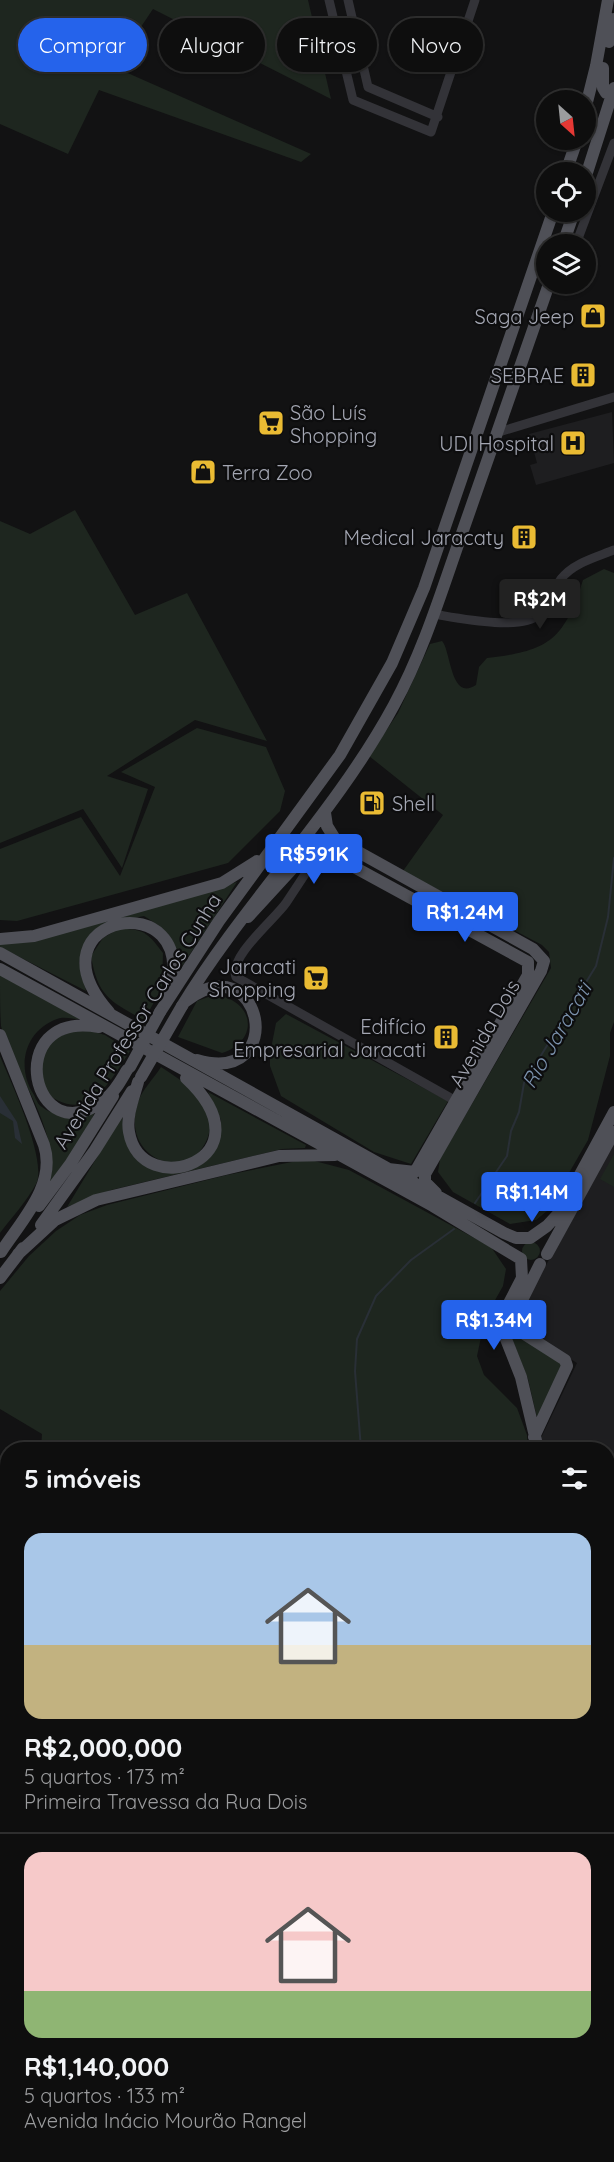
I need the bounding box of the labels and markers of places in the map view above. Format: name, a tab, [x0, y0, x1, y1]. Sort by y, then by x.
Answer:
shop icon: Saga Jeep	[578, 301, 608, 331]
place label: Saga Jeep	[475, 304, 574, 329]
building icon: SEBRAE	[568, 360, 598, 390]
place label: SEBRAE	[491, 363, 564, 388]
place label: São Luís Shopping	[290, 400, 377, 448]
supermarket icon: São Luís Shopping	[256, 408, 286, 438]
hospital icon: UDI Hospital	[558, 428, 588, 458]
place label: UDI Hospital	[439, 431, 554, 456]
shop icon: Terra Zoo	[188, 457, 218, 487]
place label: Terra Zoo	[222, 460, 313, 485]
building icon: Medical Jaracaty	[509, 522, 539, 552]
place label: Medical Jaracaty	[343, 525, 504, 550]
pin: R$2M	[504, 579, 576, 630]
fuel station icon: Shell	[357, 788, 387, 818]
place label: Shell	[392, 791, 435, 816]
pin: R$591K	[265, 834, 363, 885]
pin: R$1.24M	[410, 892, 520, 943]
place label: Jaracati Shopping	[209, 954, 296, 1002]
supermarket icon: Jaracati Shopping	[301, 963, 331, 993]
place label: Edifício Empresarial Jaracati	[233, 1014, 426, 1062]
building icon: Edifício Empresarial Jaracati	[431, 1022, 461, 1052]
pin: R$1.14M	[477, 1172, 587, 1223]
pin: R$1.34M	[439, 1300, 549, 1351]

